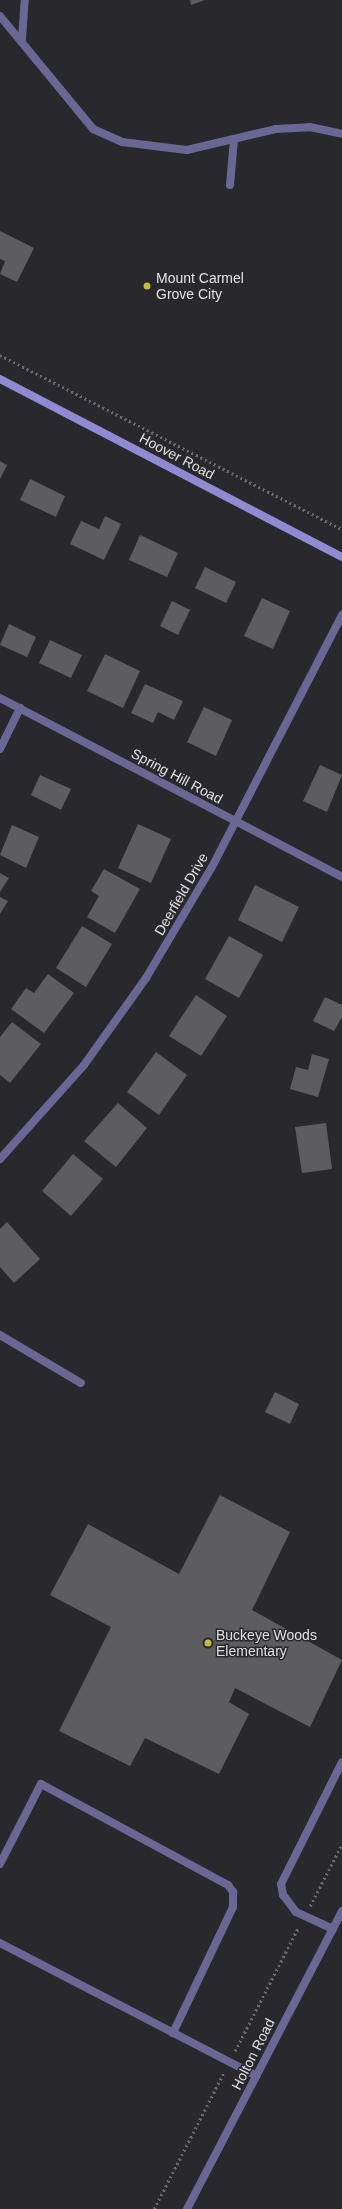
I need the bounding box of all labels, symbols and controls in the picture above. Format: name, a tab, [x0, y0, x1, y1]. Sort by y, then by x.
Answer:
place label: Mount Carmel Grove City	[156, 270, 244, 302]
marker: Mount Carmel Grove City	[141, 280, 153, 292]
street label: Hoover Road	[137, 429, 217, 483]
street label: Spring Hill Road	[128, 745, 226, 807]
street label: Deerfield Drive	[151, 850, 211, 938]
place label: Buckeye Woods Elementary	[216, 1627, 317, 1660]
marker: Buckeye Woods Elementary	[203, 1638, 213, 1648]
street label: Holton Road	[228, 2016, 278, 2092]

